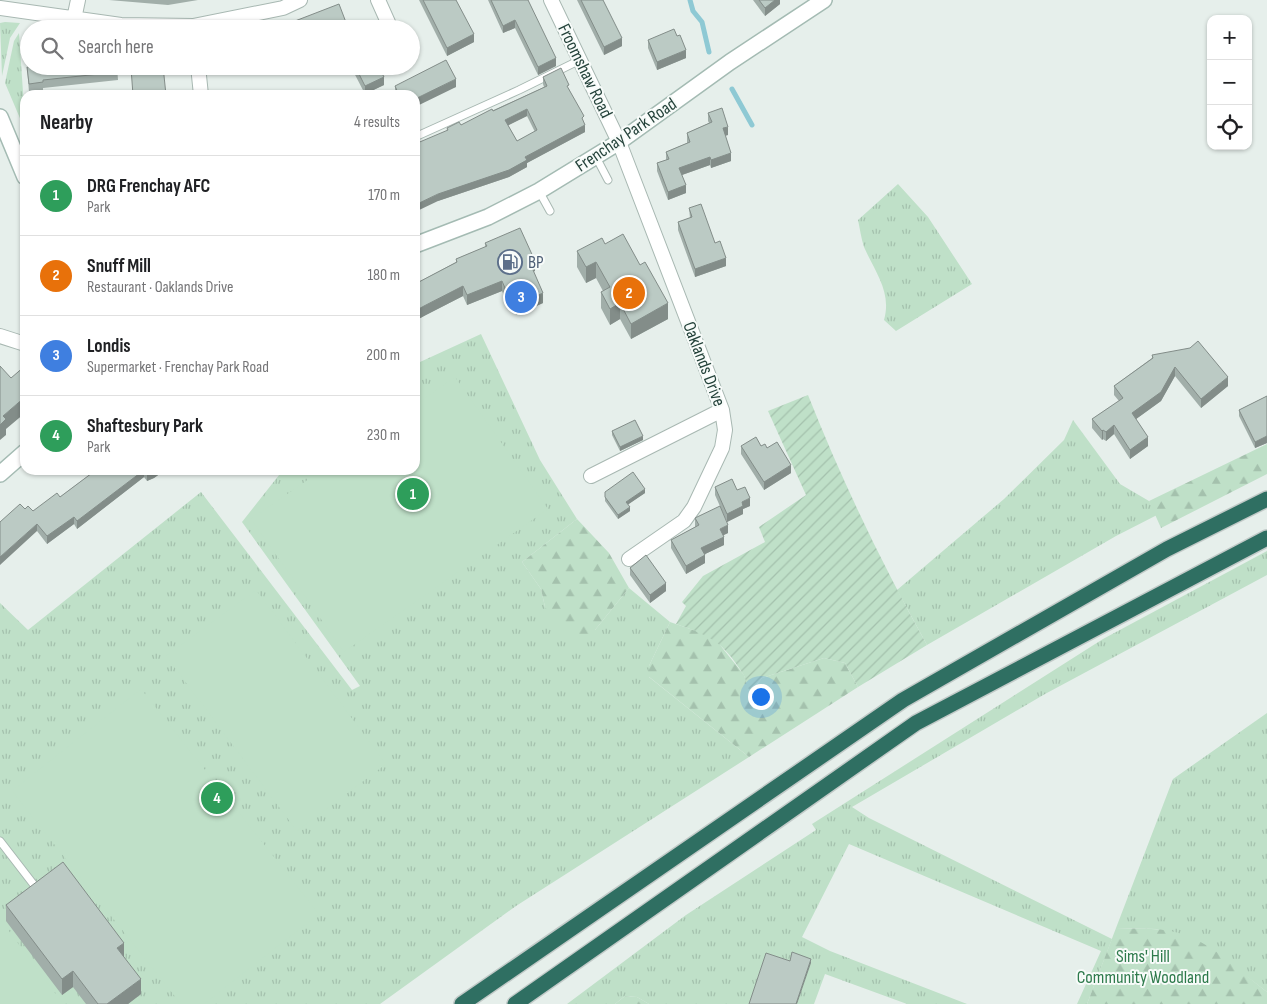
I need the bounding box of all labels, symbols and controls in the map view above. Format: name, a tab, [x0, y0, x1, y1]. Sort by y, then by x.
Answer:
map controls	[1207, 15, 1252, 150]
button: +	[1207, 15, 1252, 60]
search box	[20, 20, 420, 75]
street label: Froomshaw Road	[553, 20, 617, 122]
icon: search	[38, 34, 66, 62]
text: Search here	[78, 36, 154, 59]
button: −	[1207, 60, 1252, 105]
street label: Frenchay Park Road	[571, 93, 681, 177]
button: locate	[1207, 105, 1252, 150]
text: Nearby	[40, 110, 93, 135]
text: 4 results	[354, 113, 400, 132]
text: DRG Frenchay AFC	[87, 175, 210, 198]
text: 1	[53, 186, 59, 205]
text: 170 m	[368, 186, 400, 205]
text: Park	[87, 198, 110, 217]
fuel station icon: BP	[497, 249, 523, 275]
place label: BP	[528, 252, 544, 273]
text: Snuff Mill	[87, 255, 151, 278]
text: 2	[52, 266, 60, 285]
text: 180 m	[367, 266, 400, 285]
pin: 2	[613, 274, 645, 312]
text: Restaurant · Oaklands Drive	[87, 278, 234, 297]
pin: 3	[505, 278, 537, 316]
street label: Oaklands Drive	[678, 319, 730, 409]
text: Londis	[87, 335, 131, 358]
text: 3	[52, 346, 60, 365]
text: 200 m	[366, 346, 400, 365]
text: Supermarket · Frenchay Park Road	[87, 358, 269, 377]
text: Shaftesbury Park	[87, 415, 203, 438]
text: 4	[52, 426, 60, 445]
text: 230 m	[367, 426, 400, 445]
text: Park	[87, 438, 110, 457]
pin: 1	[397, 475, 429, 513]
your location	[748, 684, 774, 710]
pin: 4	[201, 779, 233, 817]
park label: Sims' Hill Community Woodland	[1077, 946, 1209, 988]

